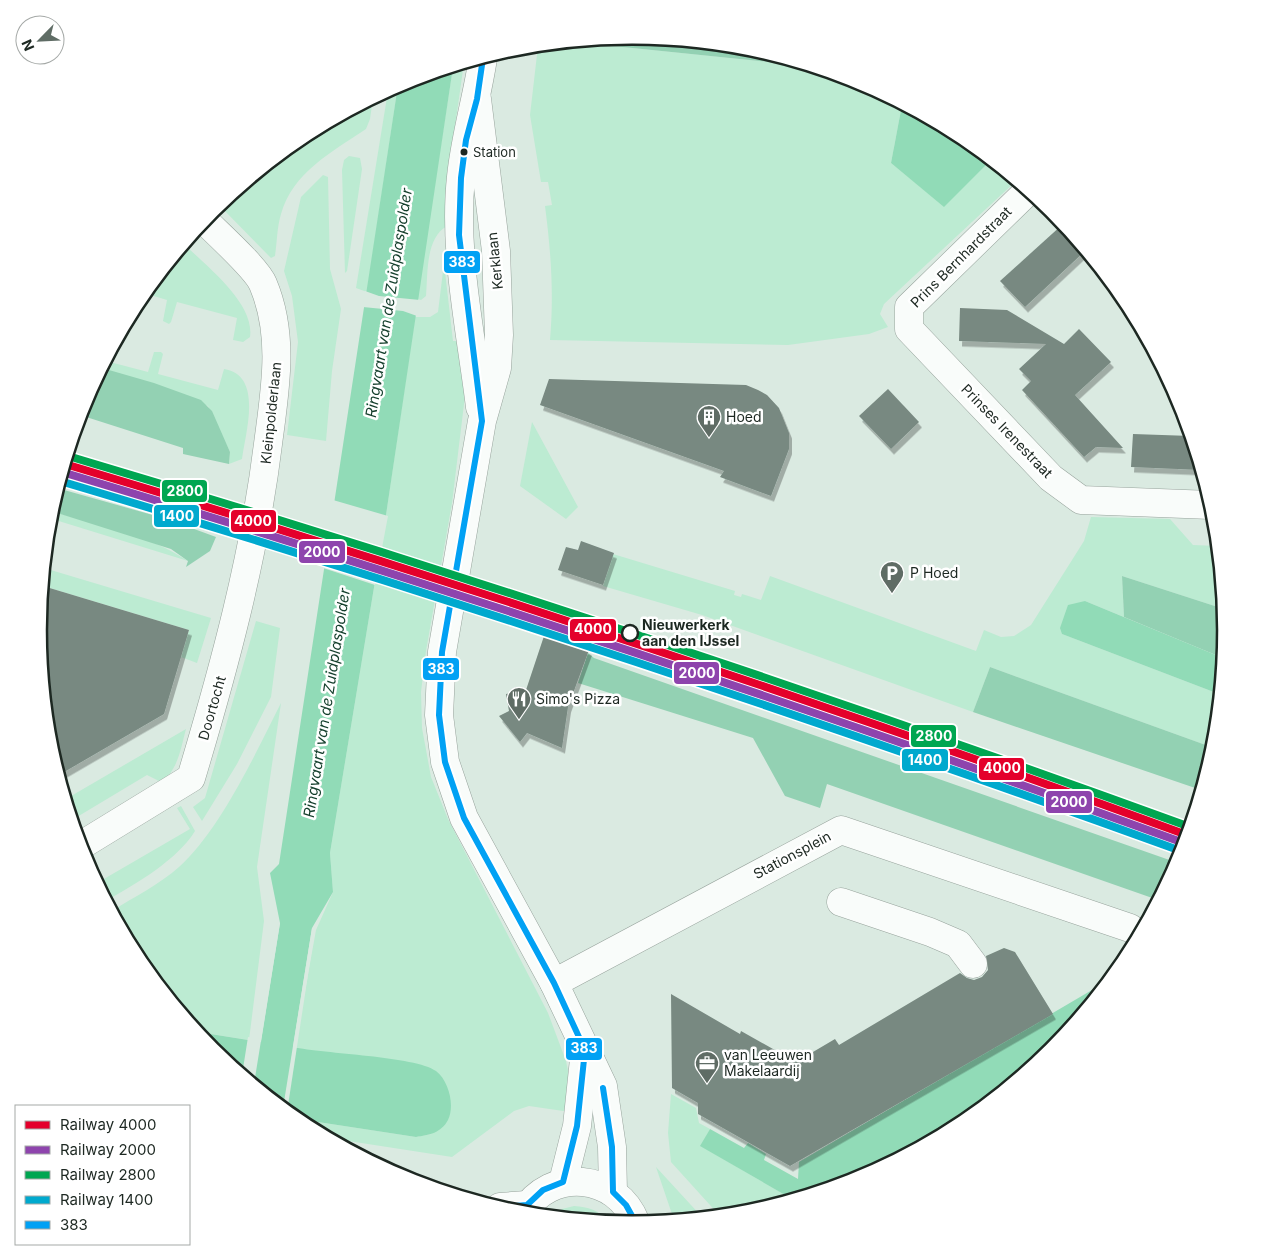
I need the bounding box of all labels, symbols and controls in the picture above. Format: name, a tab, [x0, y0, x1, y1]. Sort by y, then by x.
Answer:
north arrow	[15, 15, 65, 65]
text: N	[18, 37, 38, 54]
place label: Station	[473, 144, 516, 160]
marker: Station	[459, 147, 469, 157]
water label: Ringvaart van de Zuidplaspolder	[361, 187, 416, 419]
street label: Prins Bernhardstraat	[907, 202, 1015, 311]
street label: Kerklaan	[483, 232, 506, 291]
line badge: 383	[443, 250, 481, 274]
text: 383	[448, 253, 476, 270]
street label: Kleinpolderlaan	[257, 361, 284, 465]
street label: Prinses Irenestraat	[958, 380, 1057, 481]
building icon: Hoed	[696, 404, 722, 438]
place label: Hoed	[726, 408, 762, 425]
line badge: 2800	[161, 479, 208, 503]
text: 2800	[167, 482, 203, 499]
line badge: 1400	[153, 504, 200, 528]
text: 1400	[160, 507, 194, 524]
line badge: 4000	[230, 509, 277, 533]
text: 4000	[234, 512, 272, 529]
line badge: 2000	[298, 540, 346, 564]
text: 2000	[303, 543, 341, 560]
parking icon: P Hoed	[879, 560, 905, 594]
place label: P Hoed	[910, 564, 958, 581]
water label: Ringvaart van de Zuidplaspolder	[299, 587, 354, 819]
place label: Nieuwerkerk aan den IJssel	[642, 616, 739, 649]
line badge: 4000	[569, 618, 617, 642]
text: 4000	[574, 620, 612, 637]
marker: Nieuwerkerk aan den IJssel	[621, 624, 639, 642]
line badge: 383	[422, 657, 460, 681]
text: 383	[427, 660, 455, 677]
line badge: 2000	[673, 661, 720, 685]
text: 2000	[678, 664, 716, 681]
street label: Doortocht	[194, 673, 229, 742]
restaurant icon: Simo's Pizza	[506, 686, 532, 720]
place label: Simo's Pizza	[536, 690, 620, 707]
line badge: 2800	[910, 724, 957, 748]
text: 2800	[916, 727, 952, 744]
line badge: 1400	[901, 748, 949, 772]
text: 1400	[908, 751, 942, 768]
line badge: 4000	[978, 757, 1025, 781]
text: 4000	[983, 759, 1021, 776]
line badge: 2000	[1045, 790, 1093, 814]
text: 2000	[1050, 793, 1088, 810]
street label: Stationsplein	[750, 827, 833, 882]
line badge: 383	[565, 1037, 603, 1061]
text: 383	[570, 1039, 598, 1056]
place label: van Leeuwen Makelaardij	[724, 1046, 812, 1079]
office icon: van Leeuwen Makelaardij	[694, 1050, 720, 1084]
legend	[15, 1105, 190, 1245]
text: Railway 4000	[60, 1115, 156, 1134]
text: Railway 2000	[60, 1140, 156, 1159]
text: Railway 2800	[60, 1165, 156, 1184]
text: Railway 1400	[60, 1190, 153, 1209]
text: 383	[60, 1215, 88, 1234]

